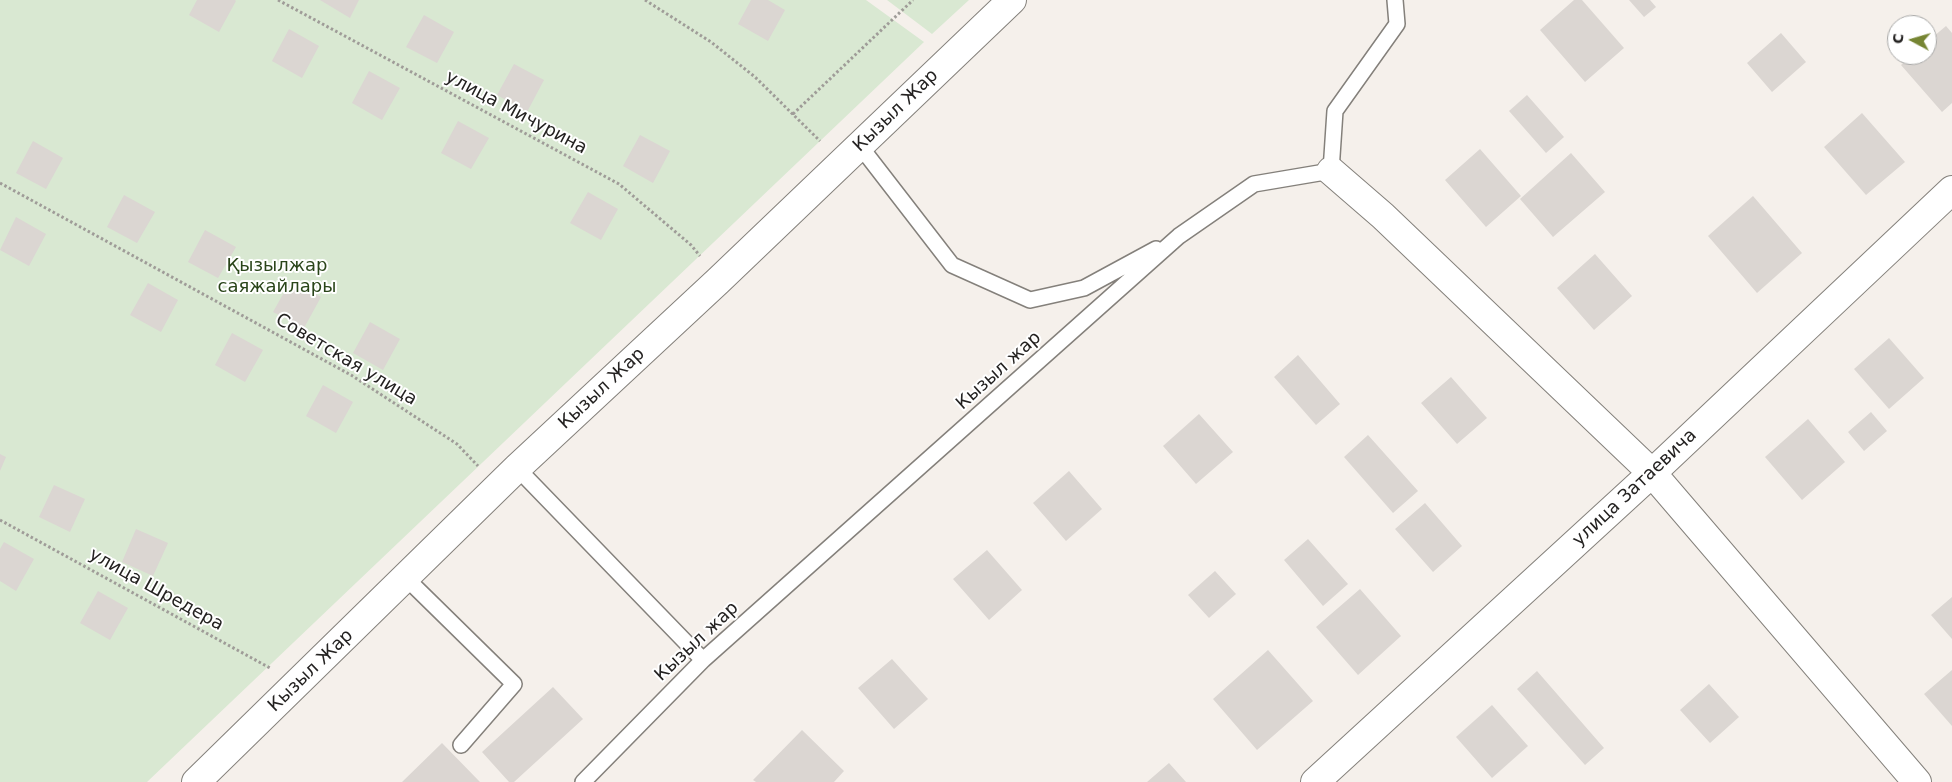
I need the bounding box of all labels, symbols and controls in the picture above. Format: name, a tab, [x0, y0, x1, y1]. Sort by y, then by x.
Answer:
north arrow	[1887, 15, 1937, 65]
text: С	[1890, 33, 1907, 44]
street label: Кызыл Жар	[849, 65, 943, 157]
street label: улица Мичурина	[441, 67, 591, 159]
park label: Қызылжар саяжайлары	[218, 255, 336, 298]
street label: Советская улица	[271, 309, 421, 411]
street label: Кызыл жар	[952, 327, 1046, 415]
street label: Кызыл Жар	[554, 344, 650, 434]
street label: улица Затаевича	[1568, 425, 1702, 551]
street label: улица Шредера	[85, 544, 227, 636]
street label: Кызыл жар	[651, 598, 743, 686]
street label: Кызыл Жар	[264, 625, 358, 717]

